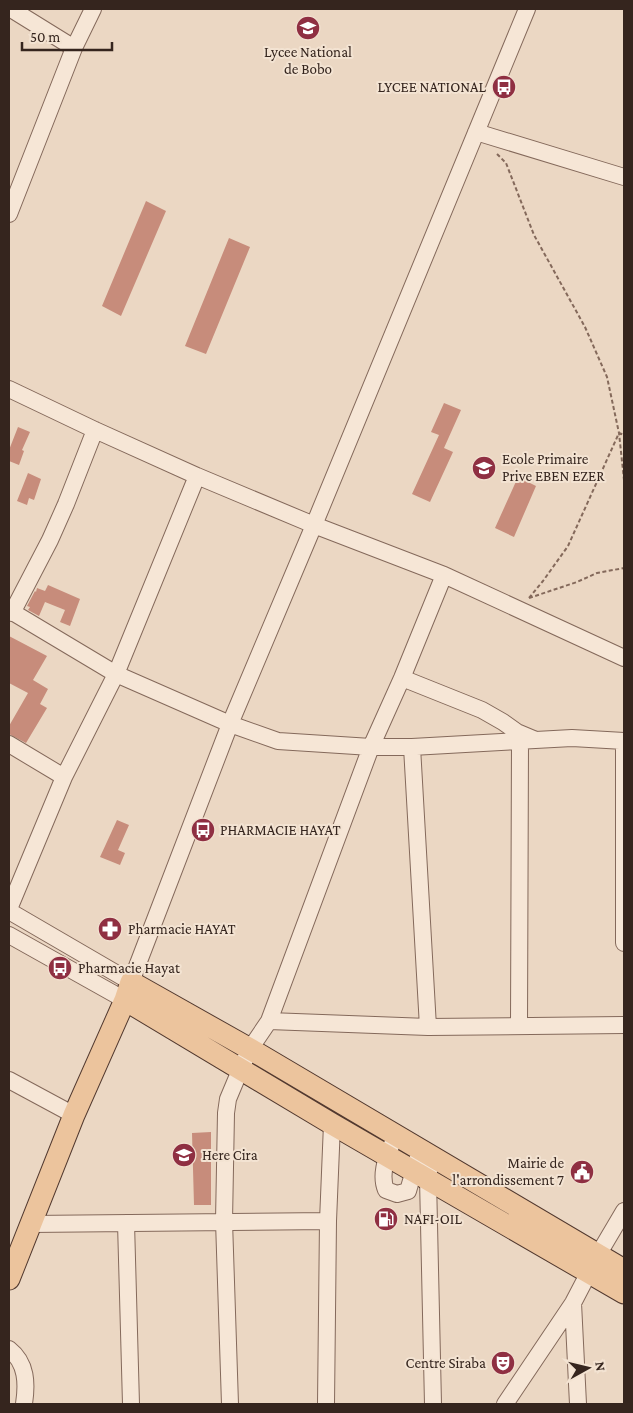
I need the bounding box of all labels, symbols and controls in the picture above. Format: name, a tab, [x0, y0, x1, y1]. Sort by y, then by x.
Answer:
school or university icon: Lycee National de Bobo	[295, 15, 321, 41]
scale bar	[22, 20, 112, 52]
text: 50 m	[30, 29, 60, 45]
place label: Lycee National de Bobo	[264, 44, 352, 77]
bus stop icon: LYCEE NATIONAL	[491, 74, 517, 100]
place label: LYCEE NATIONAL	[377, 79, 487, 95]
place label: Ecole Primaire Prive EBEN EZER	[502, 451, 605, 484]
school or university icon: Ecole Primaire Prive EBEN EZER	[471, 455, 497, 481]
bus stop icon: PHARMACIE HAYAT	[190, 817, 216, 843]
place label: PHARMACIE HAYAT	[220, 822, 341, 838]
pharmacy icon: Pharmacie HAYAT	[97, 916, 123, 942]
place label: Pharmacie HAYAT	[128, 921, 236, 937]
bus stop icon: Pharmacie Hayat	[47, 955, 73, 981]
place label: Pharmacie Hayat	[78, 960, 181, 977]
school or university icon: Here Cira	[171, 1142, 197, 1168]
place label: Here Cira	[202, 1147, 258, 1163]
place label: Mairie de l'arrondissement 7	[452, 1155, 564, 1188]
public building icon: Mairie de l'arrondissement 7	[569, 1159, 595, 1185]
fuel station icon: NAFI-OIL	[373, 1206, 399, 1232]
place label: NAFI-OIL	[404, 1211, 462, 1227]
north arrow	[563, 1343, 613, 1393]
theatre icon: Centre Siraba	[490, 1350, 516, 1376]
place label: Centre Siraba	[406, 1355, 486, 1371]
text: N	[592, 1360, 610, 1372]

